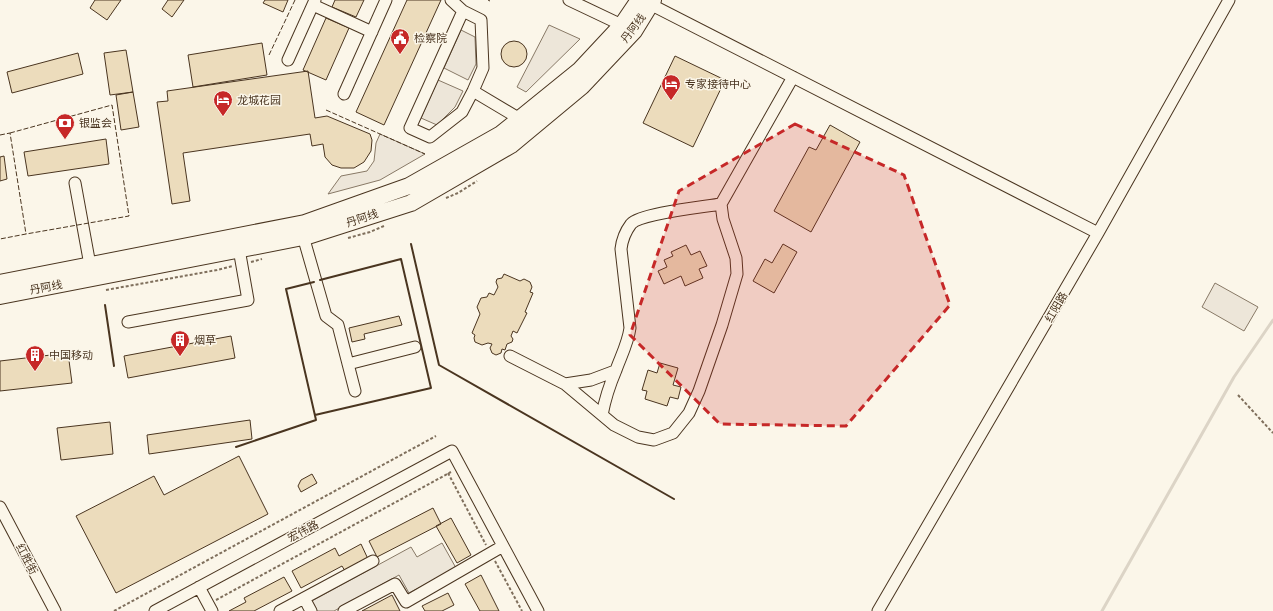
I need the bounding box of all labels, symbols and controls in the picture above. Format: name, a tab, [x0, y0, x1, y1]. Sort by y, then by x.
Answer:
street label: 丹阿线	[618, 11, 649, 45]
public building icon: 检察院	[389, 27, 411, 55]
place label: 检察院	[414, 32, 447, 45]
hotel icon: 专家接待中心	[660, 73, 682, 101]
place label: 专家接待中心	[685, 78, 751, 91]
hotel icon: 龙城花园	[212, 89, 234, 117]
place label: 龙城花园	[237, 94, 281, 107]
bank icon: 银监会	[54, 112, 76, 140]
place label: 银监会	[79, 117, 112, 130]
street label: 丹阿线	[344, 207, 380, 230]
street label: 丹阿线	[29, 278, 64, 297]
street label: 红阳路	[1043, 290, 1070, 325]
building icon: 烟草	[169, 329, 191, 357]
place label: 烟草	[194, 334, 216, 347]
building icon: 中国移动	[24, 344, 46, 372]
place label: 中国移动	[49, 349, 93, 362]
street label: 宏伟路	[286, 518, 321, 545]
street label: 红胜街	[13, 542, 40, 577]

